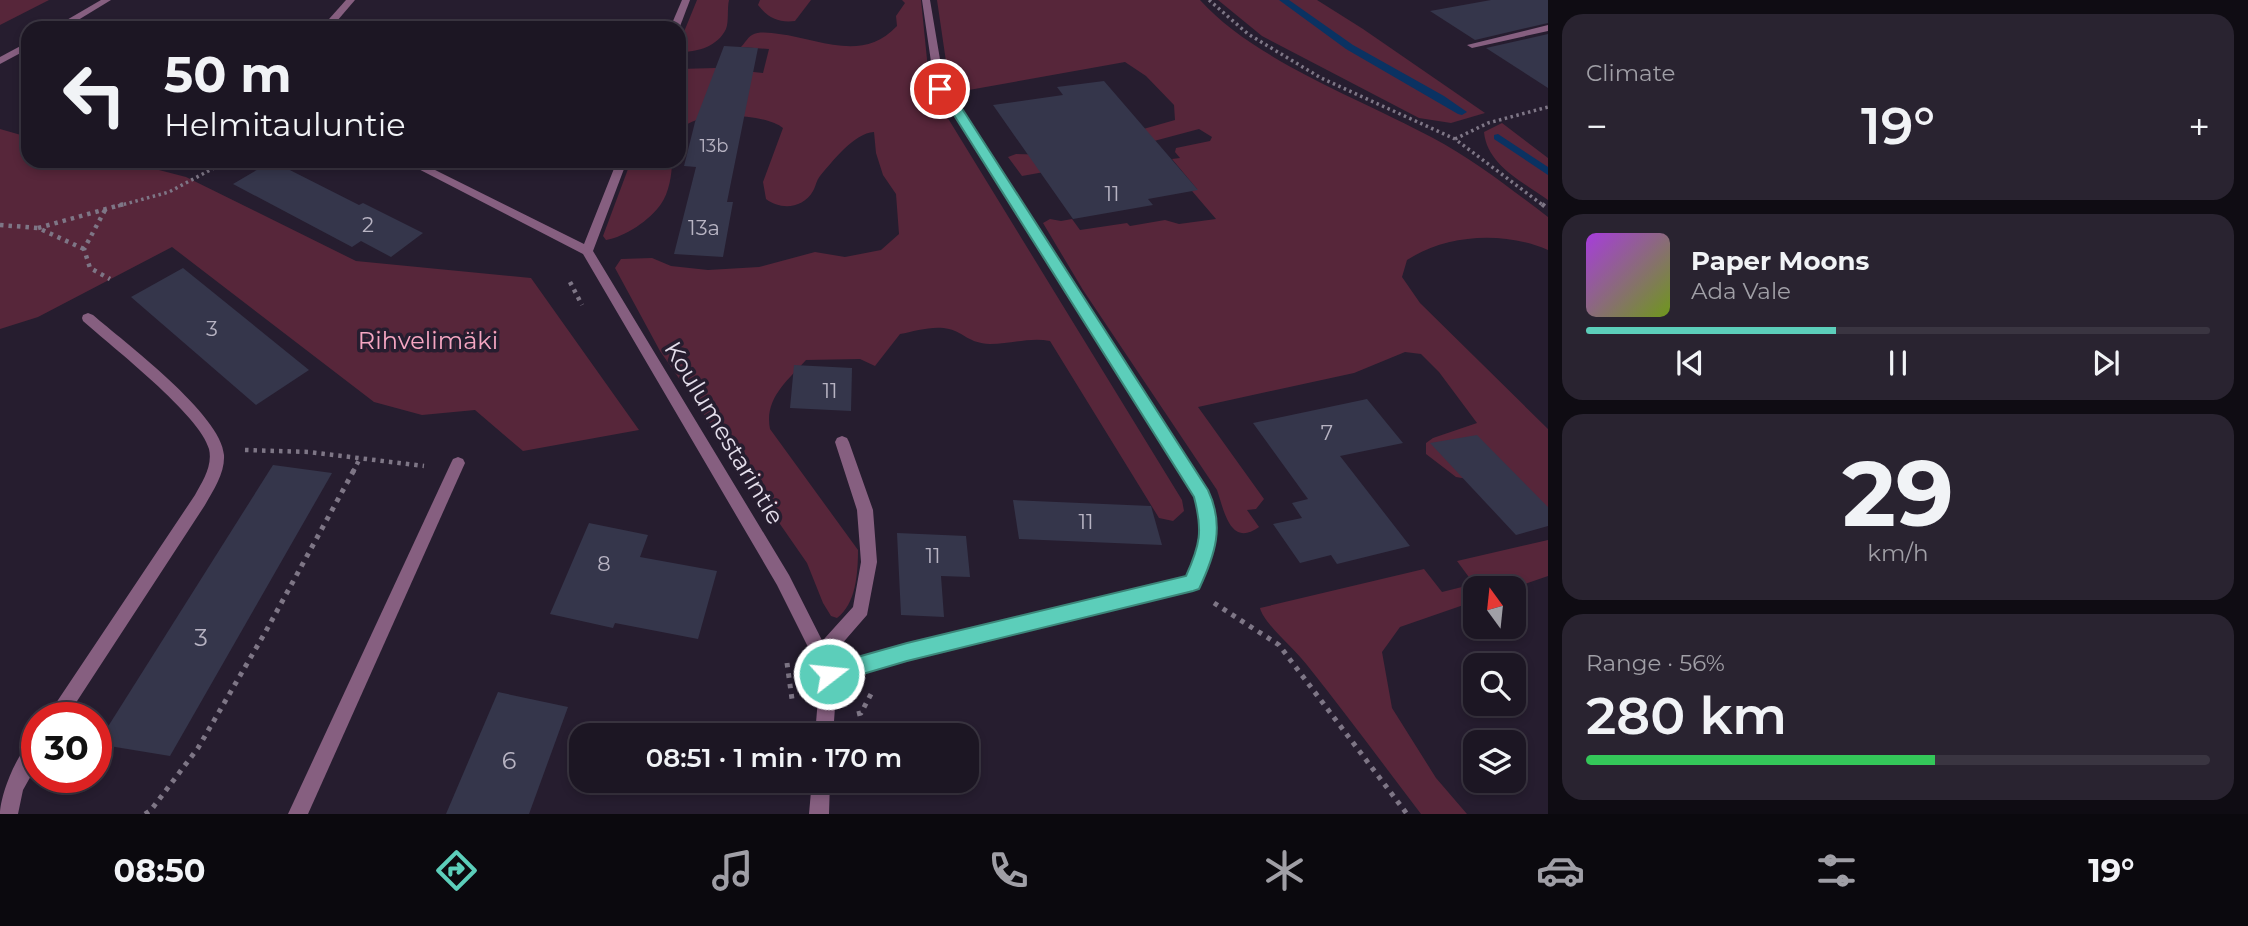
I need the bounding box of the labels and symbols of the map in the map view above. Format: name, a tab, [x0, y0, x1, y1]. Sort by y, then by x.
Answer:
pin	[910, 59, 970, 119]
house number: 13b	[700, 135, 728, 157]
house number: 11	[1104, 181, 1120, 206]
house number: 2	[362, 212, 374, 237]
house number: 13a	[688, 215, 720, 240]
house number: 3	[206, 316, 218, 341]
park label: Rihvelimäki	[358, 326, 498, 355]
street label: Koulumestarintie	[658, 336, 790, 529]
house number: 11	[822, 378, 838, 403]
house number: 7	[1321, 420, 1333, 445]
house number: 11	[1078, 509, 1094, 534]
house number: 11	[925, 543, 941, 568]
house number: 8	[597, 551, 611, 576]
north arrow	[1463, 576, 1526, 639]
house number: 3	[194, 623, 208, 652]
position arrow	[792, 637, 866, 711]
speed limit sign: 30	[21, 702, 112, 793]
house number: 6	[502, 746, 516, 775]

